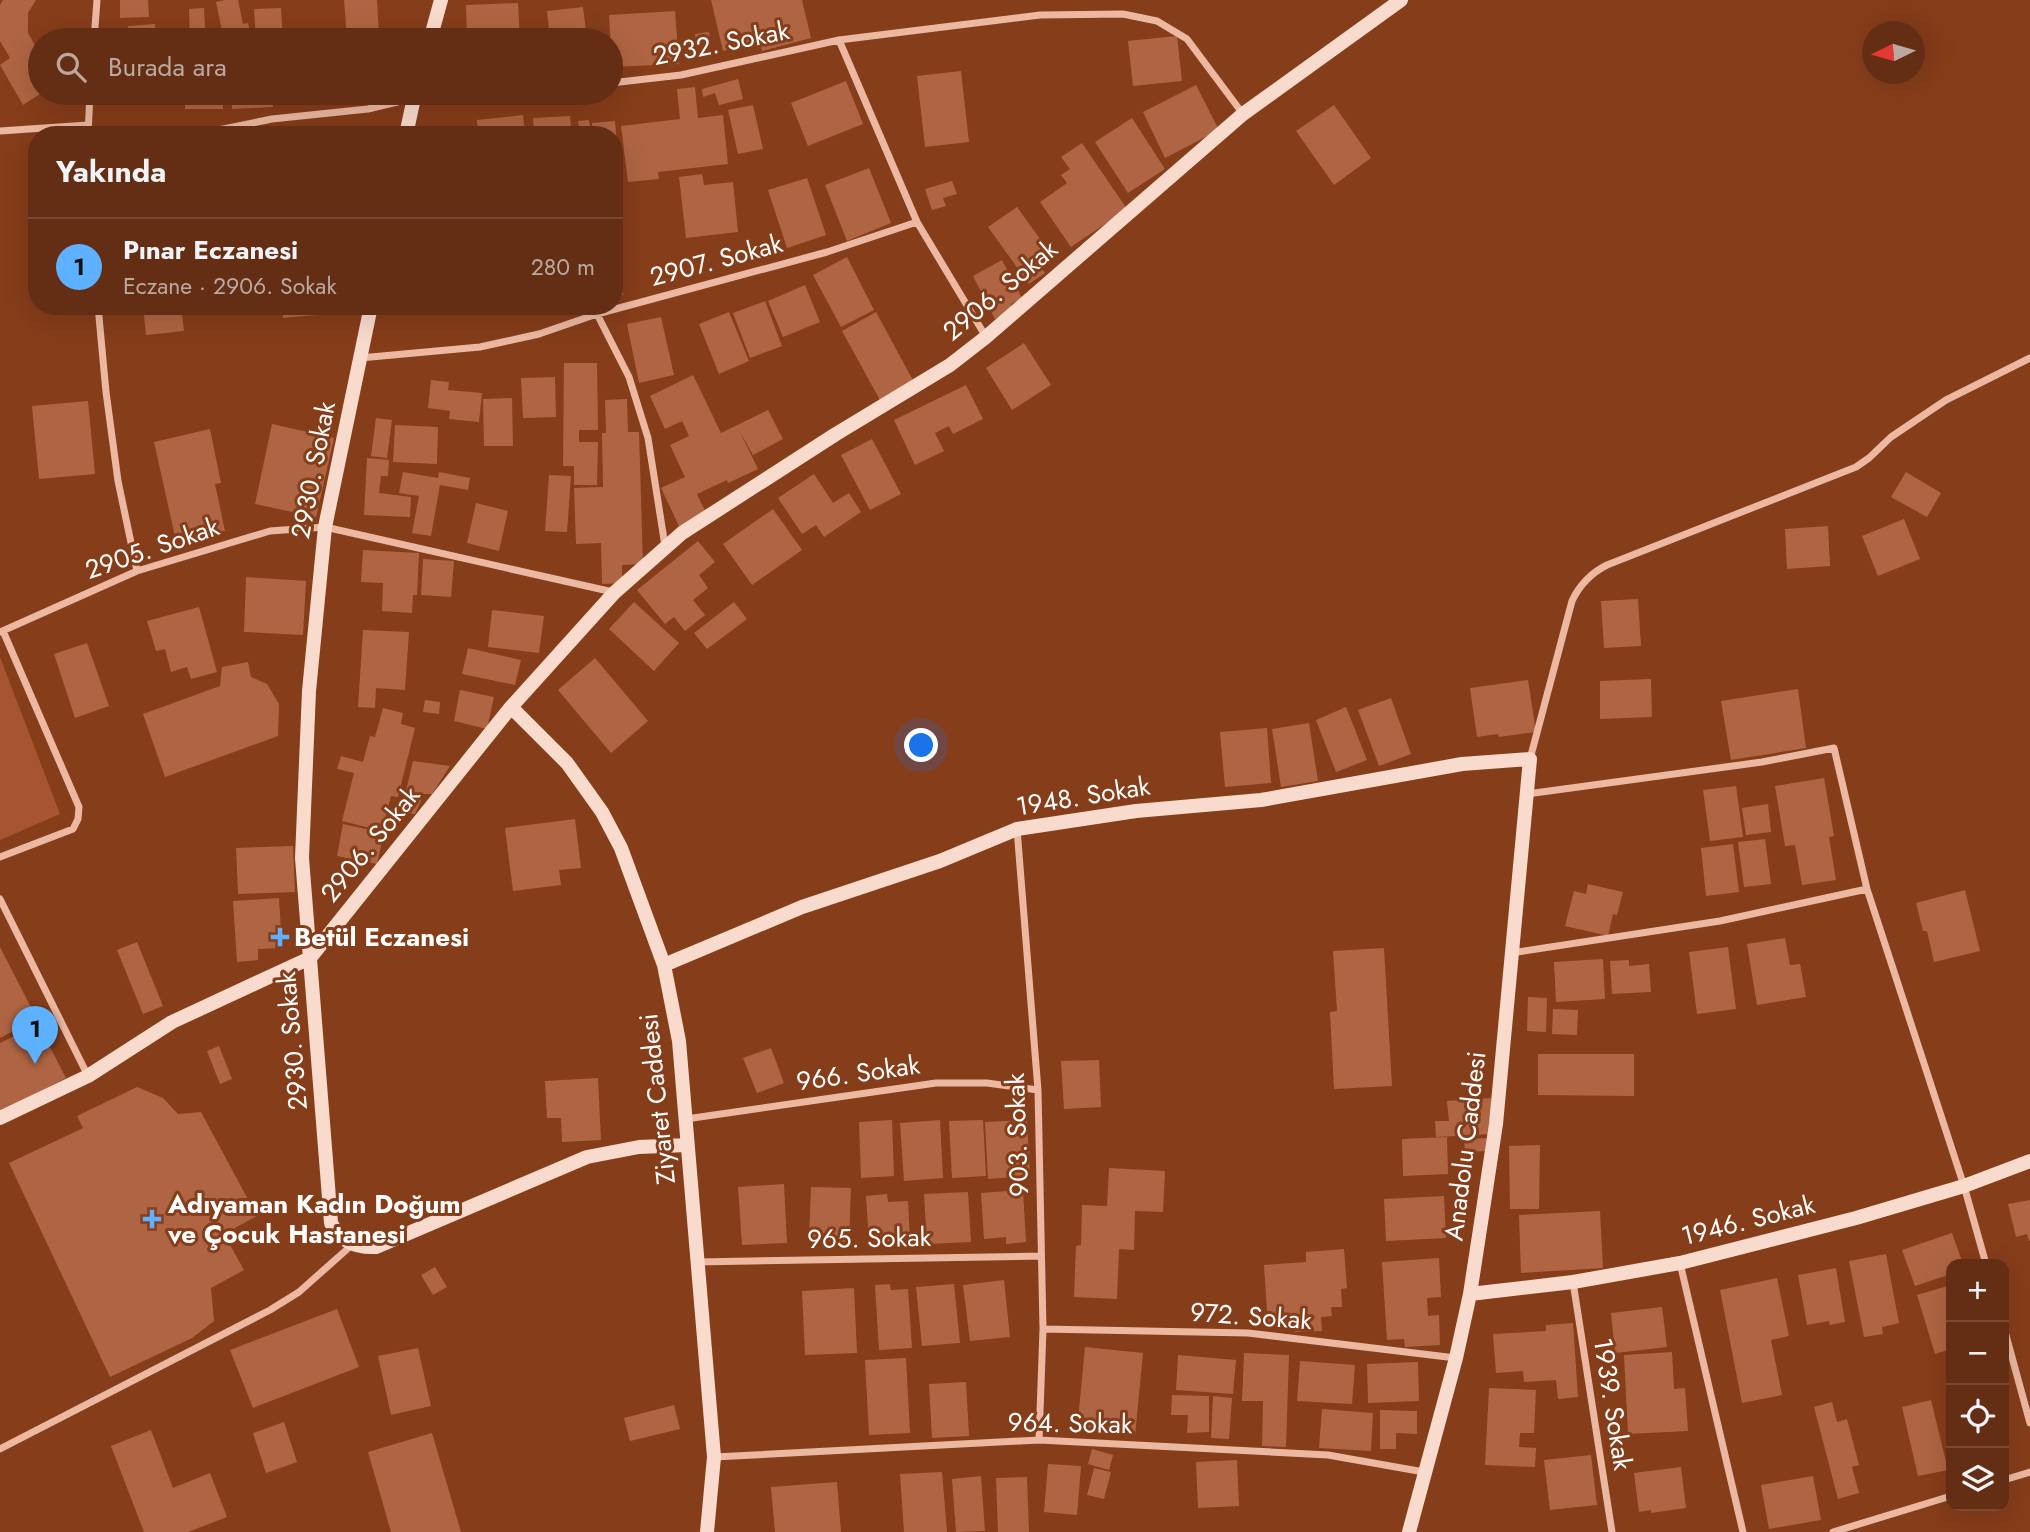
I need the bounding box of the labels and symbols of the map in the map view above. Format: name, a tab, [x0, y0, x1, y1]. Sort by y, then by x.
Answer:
street label: 2932. Sokak	[650, 11, 793, 75]
north arrow	[1862, 21, 1925, 84]
street label: 2907. Sokak	[645, 224, 787, 296]
street label: 2906. Sokak	[934, 230, 1066, 349]
street label: 2930. Sokak	[281, 398, 345, 542]
street label: 2905. Sokak	[80, 507, 225, 589]
your location	[904, 728, 938, 762]
street label: 1948. Sokak	[1013, 767, 1153, 825]
street label: 2906. Sokak	[311, 777, 429, 910]
place label: Betül Eczanesi	[294, 918, 469, 956]
marker: Betül Eczanesi	[272, 929, 288, 945]
street label: 2930. Sokak	[267, 970, 317, 1112]
pin: 1	[12, 1006, 58, 1064]
street label: Ziyaret Caddesi	[629, 1012, 685, 1186]
street label: 966. Sokak	[794, 1045, 923, 1100]
street label: Anadolu Caddesi	[1435, 1049, 1495, 1243]
street label: 903. Sokak	[996, 1072, 1038, 1198]
place label: Adıyaman Kadın Doğum ve Çocuk Hastanesi	[167, 1185, 461, 1253]
street label: 1946. Sokak	[1677, 1185, 1819, 1255]
marker: Adıyaman Kadın Doğum ve Çocuk Hastanesi	[142, 1209, 162, 1229]
street label: 965. Sokak	[807, 1218, 932, 1258]
street label: 972. Sokak	[1189, 1293, 1314, 1339]
street label: 1939. Sokak	[1584, 1335, 1642, 1473]
street label: 964. Sokak	[1007, 1403, 1133, 1443]

